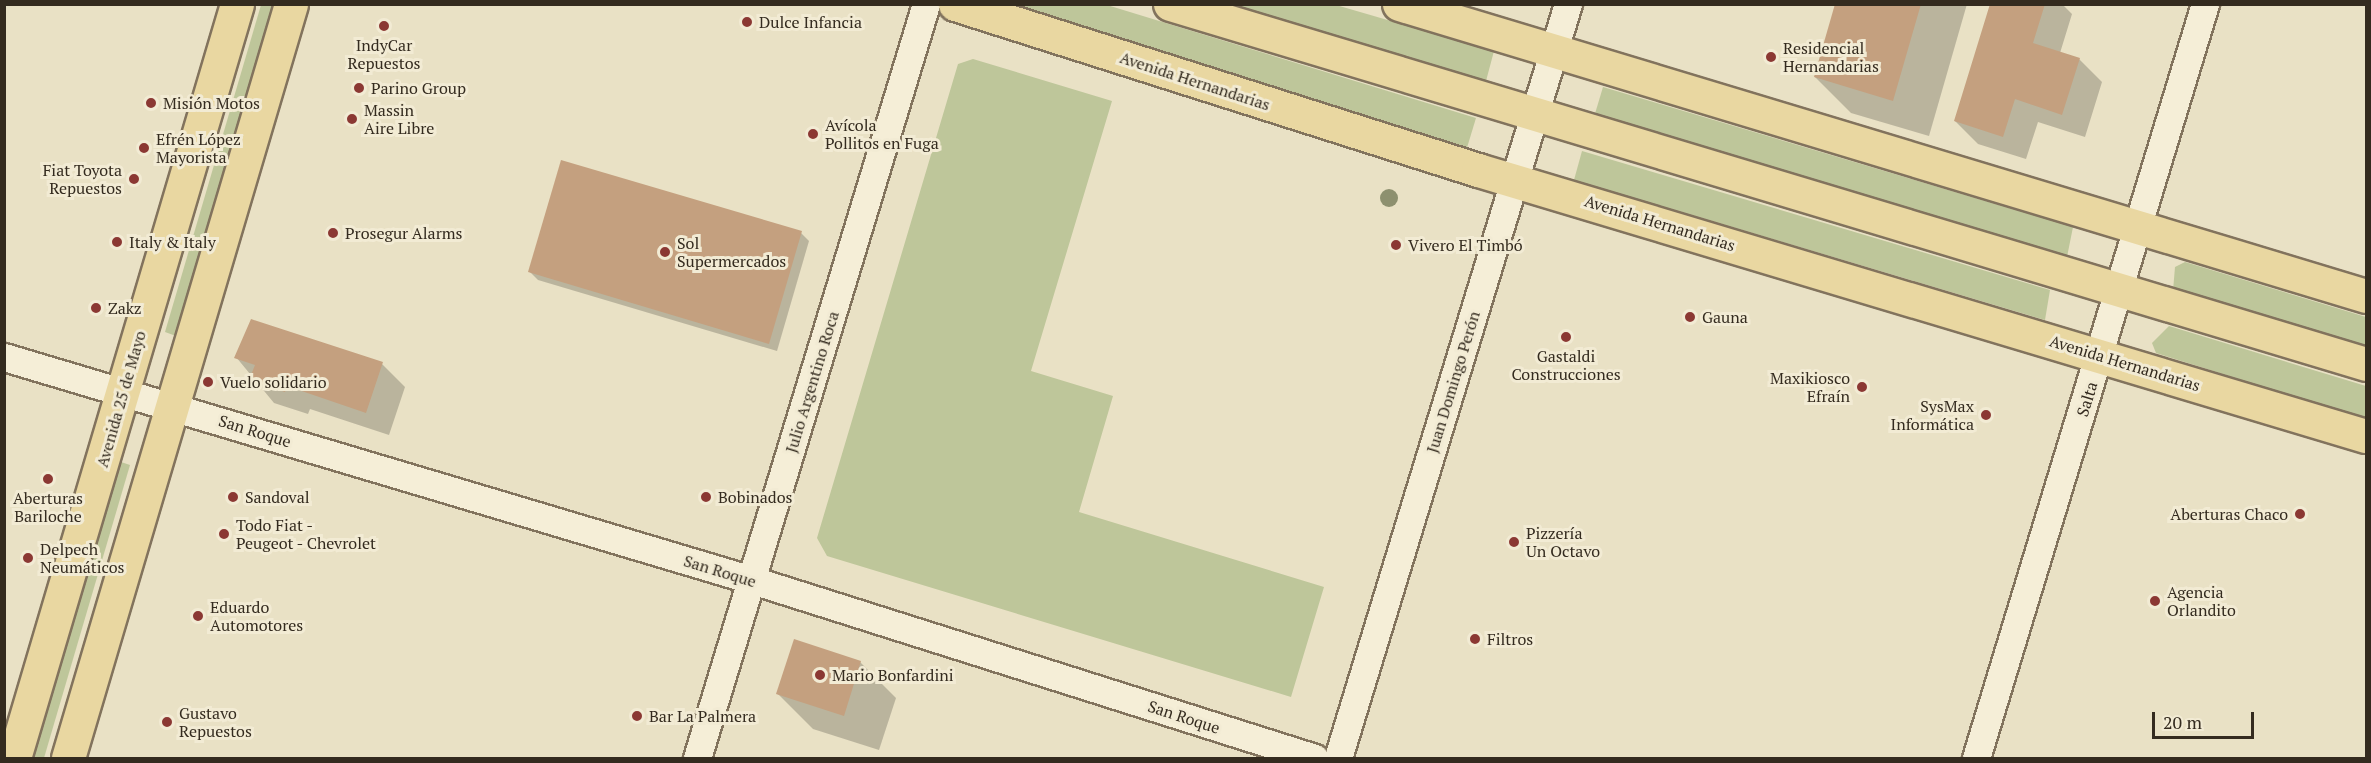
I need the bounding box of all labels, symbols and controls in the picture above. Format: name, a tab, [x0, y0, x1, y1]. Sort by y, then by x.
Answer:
place label: Dulce Infancia	[759, 12, 862, 32]
marker: Dulce Infancia	[740, 15, 754, 29]
marker: IndyCar Repuestos	[377, 19, 391, 33]
place label: IndyCar Repuestos	[348, 35, 420, 73]
place label: Residencial Hernandarias	[1783, 38, 1879, 76]
street label: Avenida Hernandarias	[1118, 48, 1272, 114]
marker: Residencial Hernandarias	[1764, 50, 1778, 64]
place label: Parino Group	[371, 78, 466, 98]
marker: Parino Group	[352, 81, 366, 95]
place label: Misión Motos	[163, 93, 260, 113]
marker: Misión Motos	[144, 96, 158, 110]
place label: Massin Aire Libre	[364, 100, 434, 138]
marker: Massin Aire Libre	[345, 112, 359, 126]
place label: Avícola Pollitos en Fuga	[825, 115, 939, 153]
marker: Avícola Pollitos en Fuga	[806, 127, 820, 141]
place label: Efrén López Mayorista	[156, 129, 241, 167]
marker: Efrén López Mayorista	[137, 141, 151, 155]
place label: Fiat Toyota Repuestos	[43, 160, 122, 198]
marker: Fiat Toyota Repuestos	[127, 172, 141, 186]
street label: Avenida Hernandarias	[1582, 191, 1738, 255]
place label: Prosegur Alarms	[345, 223, 463, 243]
marker: Prosegur Alarms	[326, 226, 340, 240]
place label: Italy & Italy	[129, 232, 216, 252]
place label: Sol Supermercados	[677, 233, 786, 271]
marker: Italy & Italy	[110, 235, 124, 249]
place label: Vivero El Timbó	[1408, 235, 1523, 255]
marker: Vivero El Timbó	[1389, 238, 1403, 252]
marker: Sol Supermercados	[658, 245, 672, 259]
place label: Zakz	[108, 298, 142, 318]
marker: Zakz	[89, 301, 103, 315]
place label: Gauna	[1702, 307, 1748, 327]
street label: Julio Argentino Roca	[781, 309, 843, 455]
street label: Juan Domingo Perón	[1422, 309, 1484, 455]
marker: Gauna	[1683, 310, 1697, 324]
street label: Avenida 25 de Mayo	[92, 329, 150, 469]
marker: Gastaldi Construcciones	[1559, 330, 1573, 344]
street label: Avenida Hernandarias	[2047, 331, 2203, 395]
place label: Gastaldi Construcciones	[1511, 346, 1621, 384]
place label: Maxikiosco Efraín	[1770, 368, 1850, 406]
place label: Vuelo solidario	[220, 372, 327, 392]
marker: Vuelo solidario	[201, 375, 215, 389]
street label: Salta	[2073, 379, 2101, 419]
marker: Maxikiosco Efraín	[1855, 380, 1869, 394]
place label: SysMax Informática	[1891, 396, 1974, 434]
marker: SysMax Informática	[1979, 408, 1993, 422]
street label: San Roque	[216, 411, 294, 451]
marker: Aberturas Bariloche	[41, 472, 55, 486]
place label: Sandoval	[245, 487, 310, 507]
place label: Bobinados	[718, 487, 792, 507]
place label: Aberturas Bariloche	[13, 488, 83, 526]
marker: Sandoval	[226, 490, 240, 504]
marker: Bobinados	[699, 490, 713, 504]
place label: Aberturas Chaco	[2170, 504, 2288, 524]
marker: Aberturas Chaco	[2293, 507, 2307, 521]
place label: Todo Fiat - Peugeot - Chevrolet	[236, 515, 377, 553]
place label: Pizzería Un Octavo	[1526, 523, 1600, 561]
marker: Todo Fiat - Peugeot - Chevrolet	[217, 527, 231, 541]
marker: Pizzería Un Octavo	[1507, 535, 1521, 549]
place label: Delpech Neumáticos	[40, 539, 125, 577]
marker: Delpech Neumáticos	[21, 551, 35, 565]
street label: San Roque	[681, 551, 759, 591]
place label: Agencia Orlandito	[2167, 582, 2236, 620]
marker: Agencia Orlandito	[2148, 594, 2162, 608]
place label: Eduardo Automotores	[210, 597, 303, 635]
marker: Eduardo Automotores	[191, 609, 205, 623]
place label: Filtros	[1487, 629, 1533, 649]
marker: Filtros	[1468, 632, 1482, 646]
place label: Mario Bonfardini	[832, 665, 954, 685]
marker: Mario Bonfardini	[813, 668, 827, 682]
street label: San Roque	[1145, 696, 1223, 738]
scale bar	[2155, 700, 2257, 738]
place label: Gustavo Repuestos	[179, 703, 252, 741]
place label: Bar La Palmera	[649, 706, 756, 726]
marker: Bar La Palmera	[630, 709, 644, 723]
text: 20 m	[2163, 710, 2202, 734]
marker: Gustavo Repuestos	[160, 715, 174, 729]

